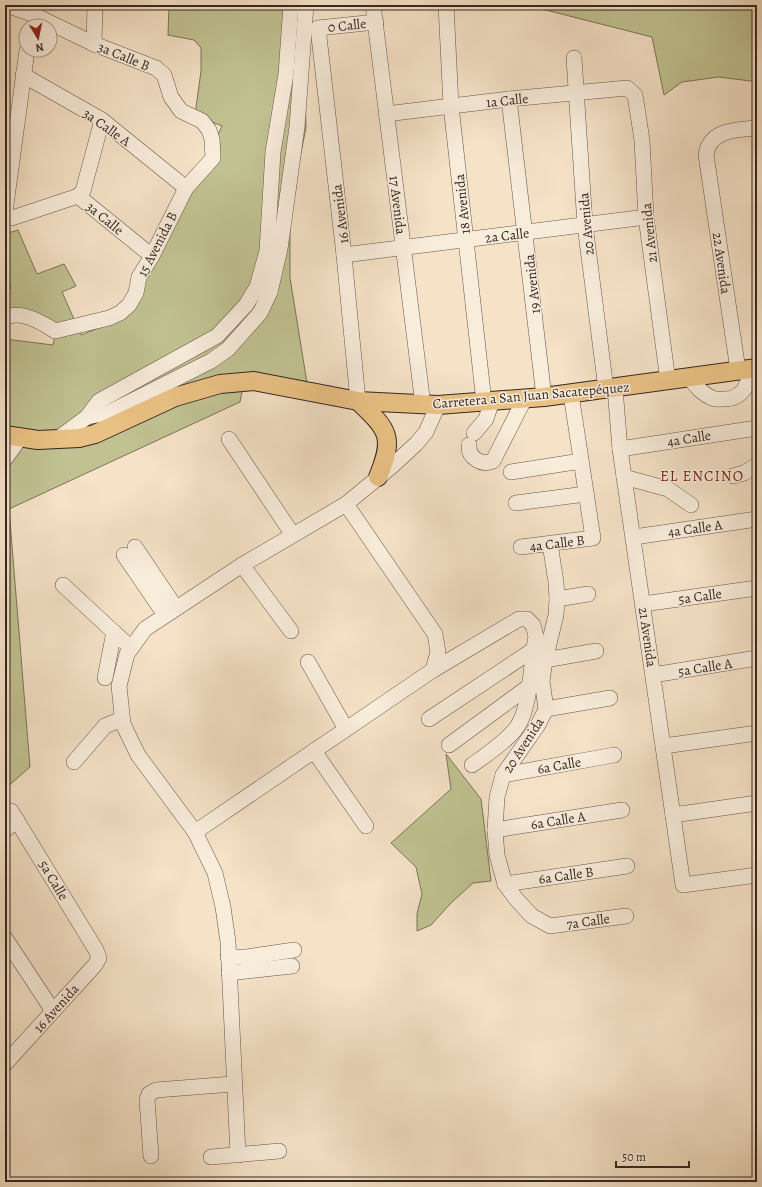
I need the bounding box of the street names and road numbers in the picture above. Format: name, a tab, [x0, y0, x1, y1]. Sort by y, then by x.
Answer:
street label: 0 Calle	[327, 14, 367, 37]
street label: 3a Calle B	[95, 37, 153, 76]
street label: 1a Calle	[485, 89, 529, 112]
street label: 3a Calle A	[79, 104, 135, 151]
street label: 18 Avenida	[450, 173, 475, 235]
street label: 17 Avenida	[384, 174, 411, 236]
street label: 16 Avenida	[327, 183, 354, 245]
street label: 20 Avenida	[574, 191, 599, 256]
street label: 3a Calle	[82, 197, 128, 239]
street label: 21 Avenida	[637, 202, 662, 264]
street label: 15 Avenida B	[133, 208, 182, 280]
street label: 2a Calle	[484, 223, 530, 248]
street label: 22 Avenida	[708, 231, 735, 296]
street label: 19 Avenida	[520, 253, 545, 315]
street label: Carretera a San Juan Sacatepéquez	[432, 377, 630, 414]
street label: 4a Calle	[666, 426, 712, 451]
street label: 4a Calle A	[667, 515, 724, 542]
street label: 4a Calle B	[529, 531, 586, 556]
street label: 5a Calle	[677, 584, 723, 609]
street label: 21 Avenida	[634, 606, 661, 669]
street label: 5a Calle A	[677, 654, 734, 681]
street label: 20 Avenida	[498, 713, 549, 777]
street label: 6a Calle	[536, 752, 582, 779]
street label: 6a Calle A	[529, 807, 588, 834]
street label: 5a Calle	[34, 857, 73, 904]
street label: 6a Calle B	[537, 862, 595, 889]
street label: 7a Calle	[565, 909, 611, 934]
street label: 16 Avenida	[29, 979, 84, 1037]

